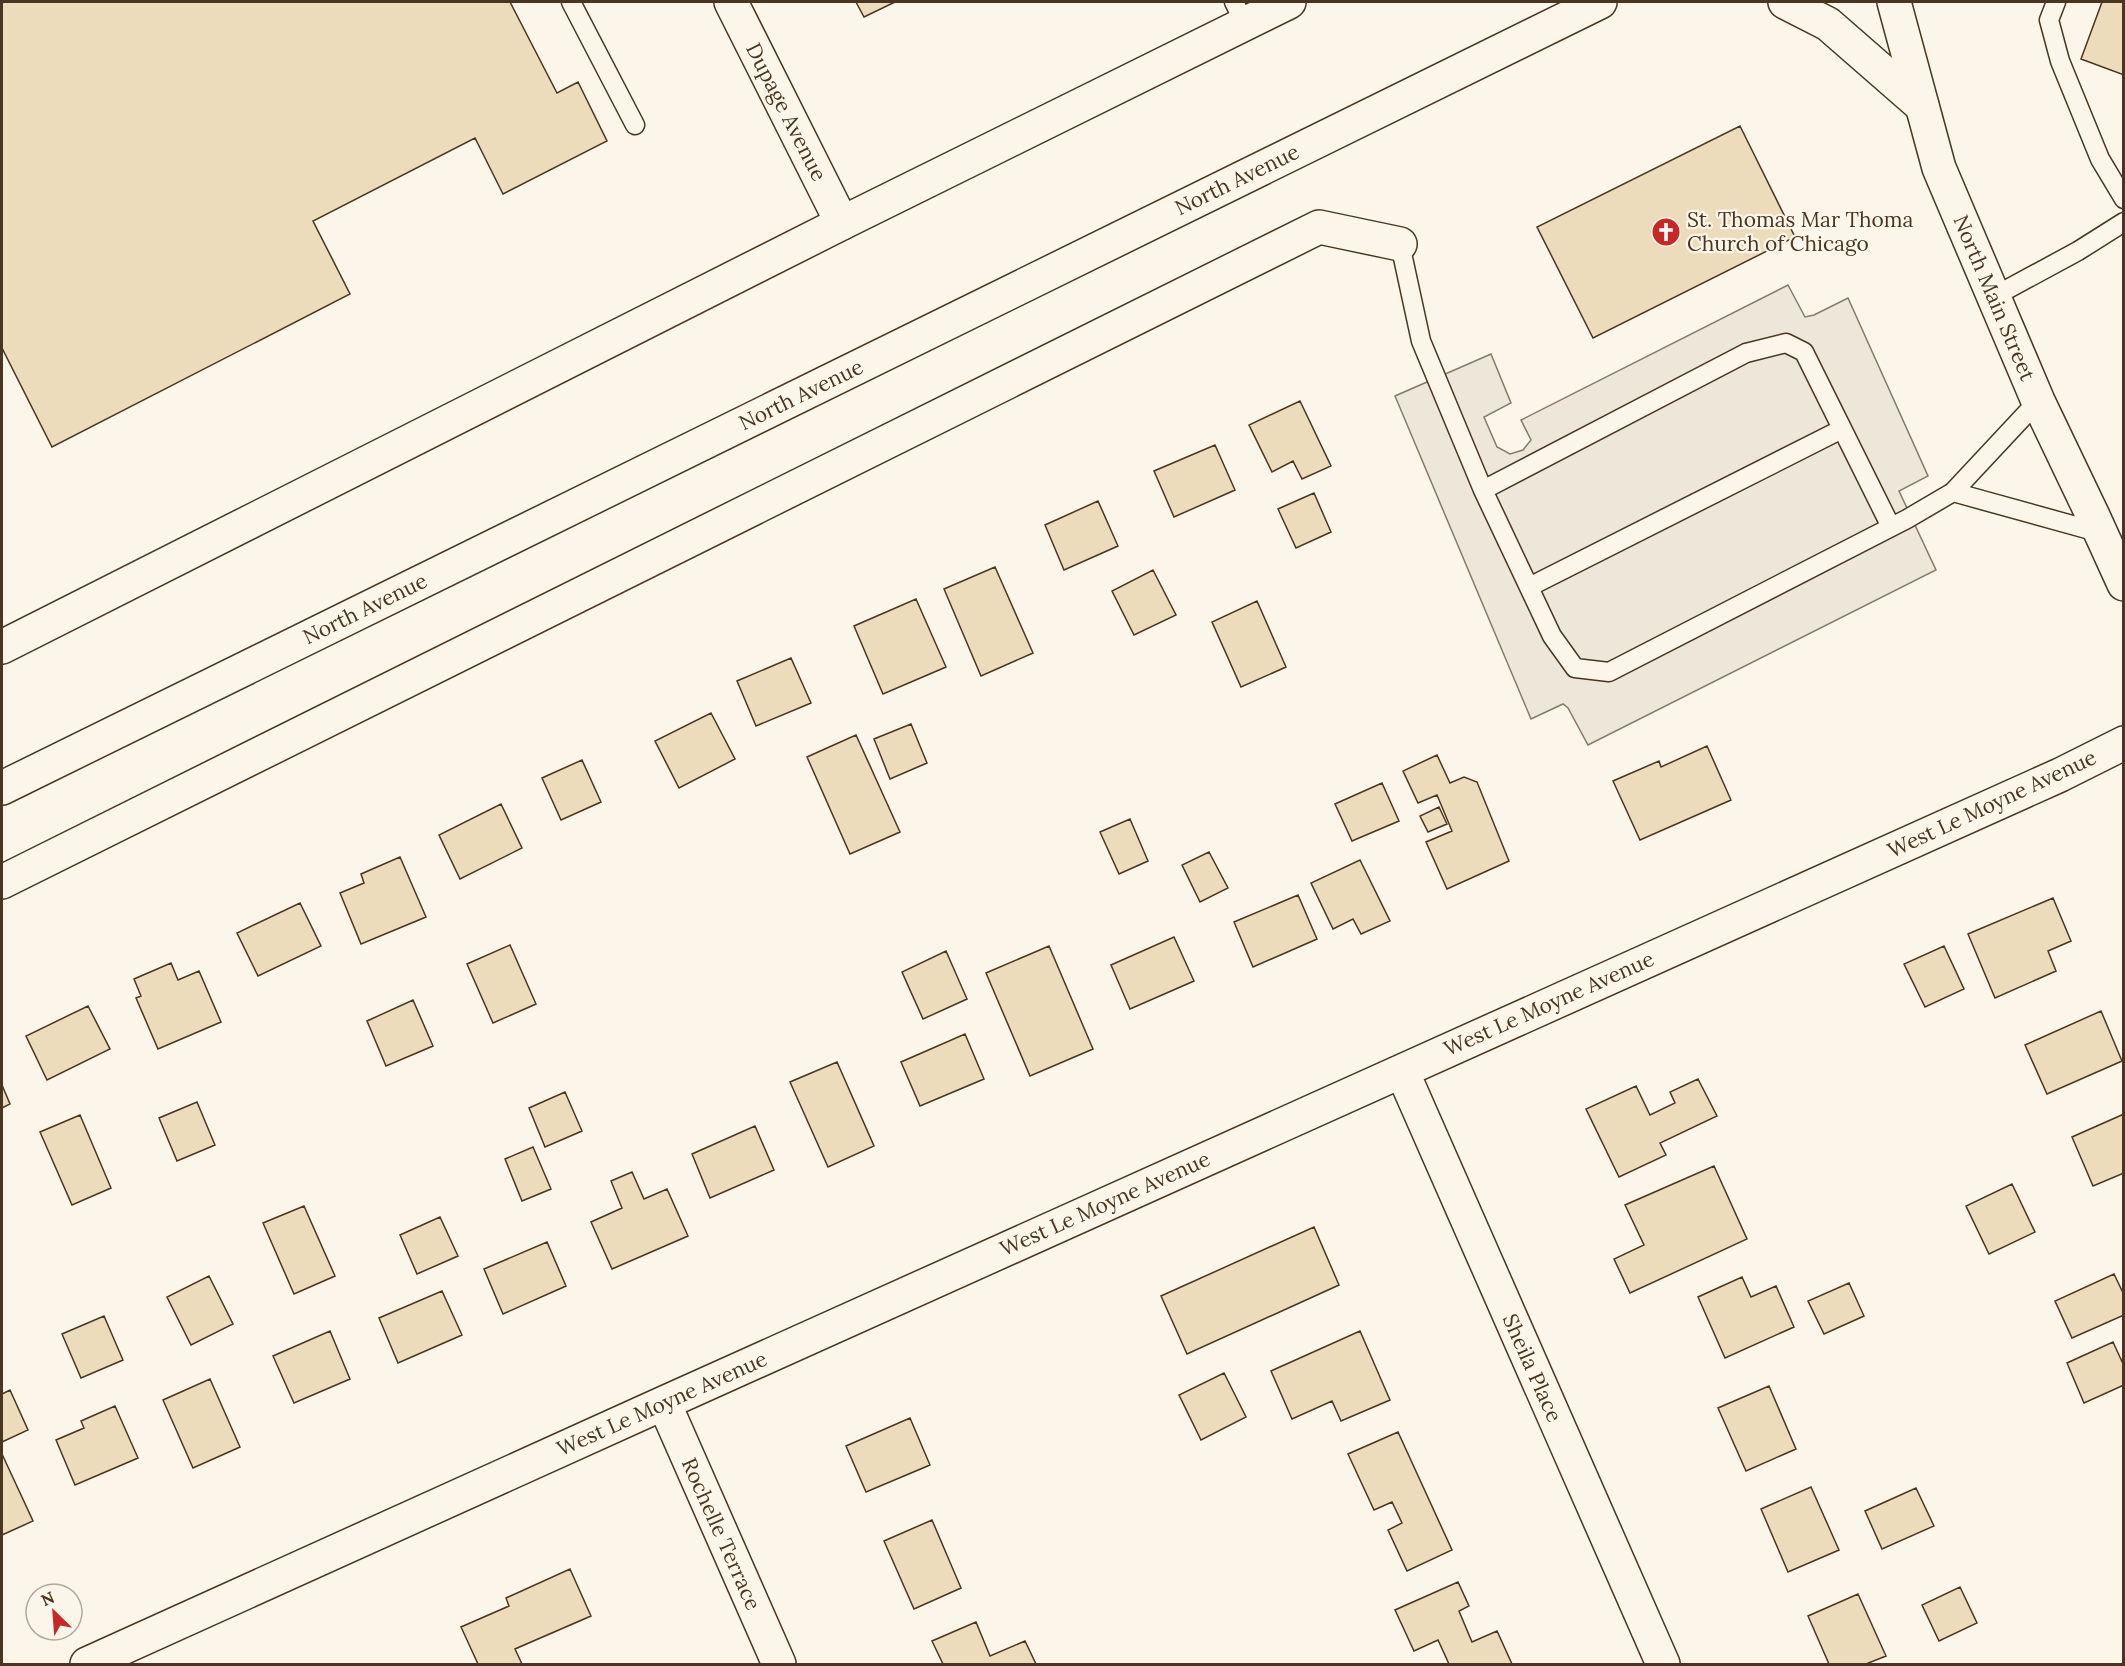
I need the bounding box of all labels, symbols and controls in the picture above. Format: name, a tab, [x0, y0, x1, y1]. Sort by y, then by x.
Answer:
street label: Dupage Avenue	[740, 38, 833, 185]
street label: North Avenue	[1170, 138, 1303, 221]
place label: St. Thomas Mar Thoma Church of Chicago	[1687, 206, 1914, 257]
street label: North Main Street	[1947, 211, 2042, 386]
church icon: St. Thomas Mar Thoma Church of Chicago	[1650, 216, 1682, 248]
street label: North Avenue	[734, 353, 867, 436]
street label: North Avenue	[298, 567, 431, 650]
street label: West Le Moyne Avenue	[1883, 743, 2100, 864]
street label: West Le Moyne Avenue	[1440, 945, 1658, 1062]
street label: West Le Moyne Avenue	[996, 1145, 1214, 1262]
street label: Sheila Place	[1497, 1310, 1568, 1426]
street label: West Le Moyne Avenue	[553, 1345, 771, 1462]
street label: Rochelle Terrace	[676, 1453, 767, 1614]
north arrow	[24, 1582, 84, 1642]
text: N	[38, 1587, 57, 1610]

